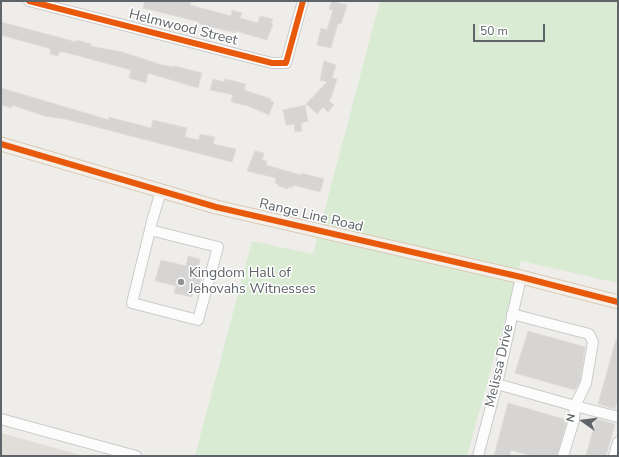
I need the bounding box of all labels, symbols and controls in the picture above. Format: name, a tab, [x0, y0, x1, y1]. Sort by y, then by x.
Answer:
street label: Helmwood Street	[127, 6, 239, 50]
scale bar	[475, 16, 547, 42]
text: 50 m	[480, 23, 508, 39]
street label: Range Line Road	[257, 196, 365, 236]
place label: Kingdom Hall of Jehovahs Witnesses	[189, 266, 316, 298]
marker: Kingdom Hall of Jehovahs Witnesses	[176, 277, 186, 287]
street label: Melissa Drive	[482, 323, 518, 409]
north arrow	[563, 401, 603, 441]
text: N	[563, 412, 579, 424]

